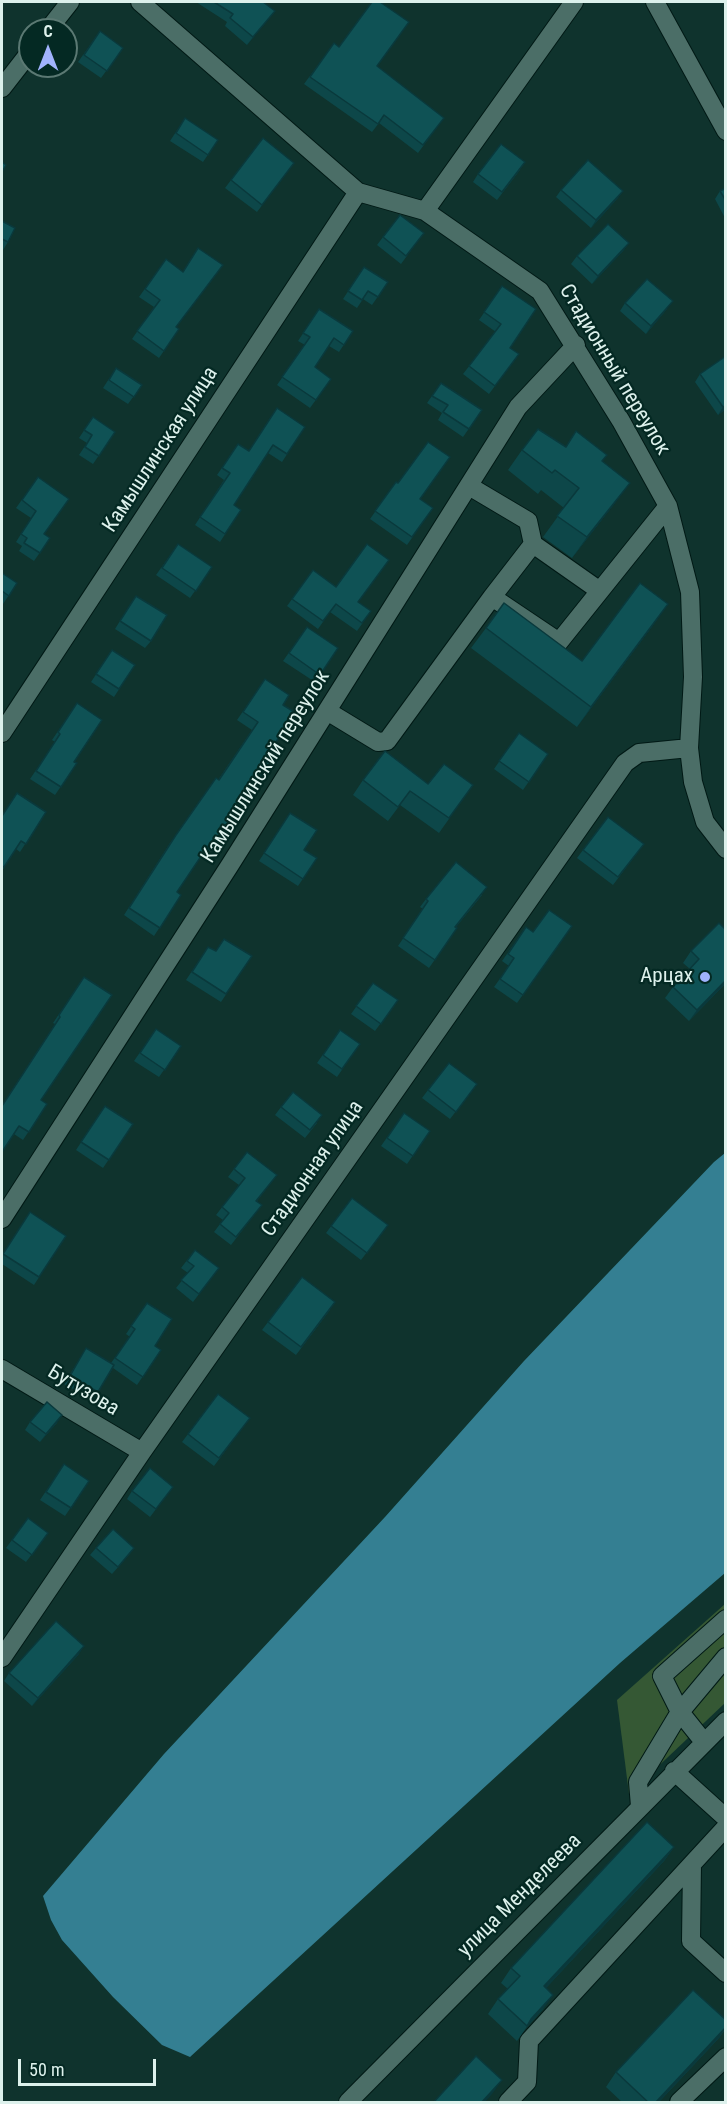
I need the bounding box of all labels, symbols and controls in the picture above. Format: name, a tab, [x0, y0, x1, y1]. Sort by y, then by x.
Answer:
north arrow	[18, 18, 78, 78]
text: С	[43, 22, 53, 41]
street label: Стадионный переулок	[553, 280, 675, 460]
street label: Камышлинская улица	[98, 363, 224, 537]
street label: Камышлинский переулок	[196, 666, 336, 868]
place label: Арцах	[640, 964, 693, 990]
marker: Арцах	[698, 970, 712, 984]
street label: Стадионная улица	[257, 1096, 369, 1242]
street label: Бутузова	[43, 1360, 123, 1422]
street label: улица Менделеева	[453, 1829, 587, 1963]
scale bar	[21, 2047, 159, 2085]
text: 50 m	[29, 2059, 64, 2080]

